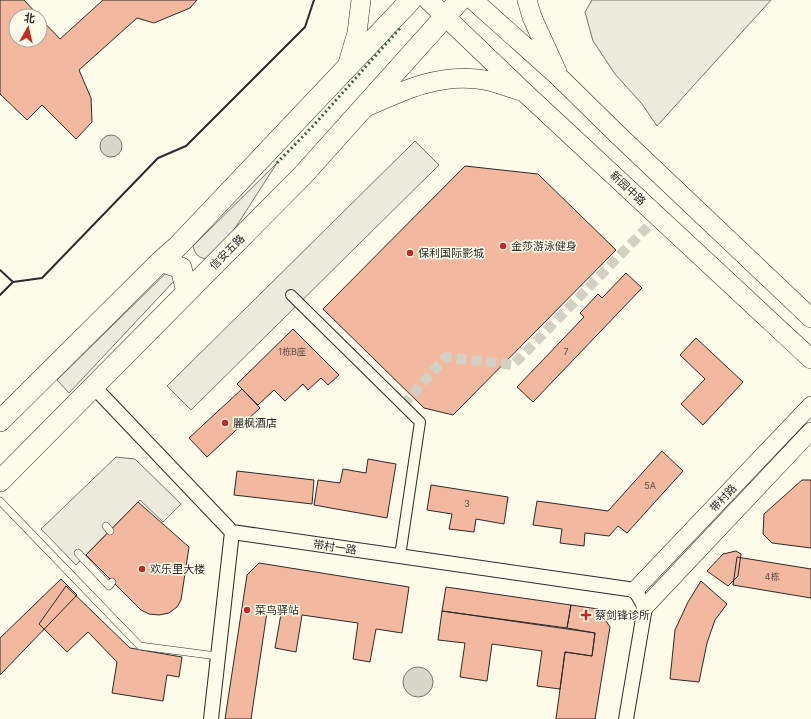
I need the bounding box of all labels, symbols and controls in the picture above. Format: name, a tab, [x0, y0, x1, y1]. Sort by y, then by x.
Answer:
north arrow	[8, 8, 48, 48]
text: 北	[23, 10, 36, 26]
street label: 新园中路	[607, 168, 649, 208]
street label: 信安五路	[206, 231, 248, 273]
place label: 金莎游泳健身	[511, 239, 577, 253]
marker: 金莎游泳健身	[498, 241, 508, 251]
place label: 保利国际影城	[418, 246, 484, 260]
marker: 保利国际影城	[405, 248, 415, 258]
house number: 1栋B座	[278, 346, 306, 357]
house number: 7	[563, 346, 569, 357]
place label: 麗枫酒店	[233, 416, 277, 430]
marker: 麗枫酒店	[220, 418, 230, 428]
house number: 5A	[644, 480, 656, 491]
street label: 带村路	[707, 481, 739, 515]
house number: 3	[464, 498, 470, 509]
street label: 带村一路	[312, 537, 358, 557]
place label: 欢乐里大楼	[150, 562, 205, 576]
marker: 欢乐里大楼	[137, 564, 147, 574]
house number: 4栋	[765, 571, 779, 582]
place label: 菜鸟驿站	[255, 603, 299, 617]
marker: 菜鸟驿站	[242, 605, 252, 615]
place label: 蔡剑锋诊所	[595, 608, 650, 622]
marker: 蔡剑锋诊所	[580, 609, 592, 621]

